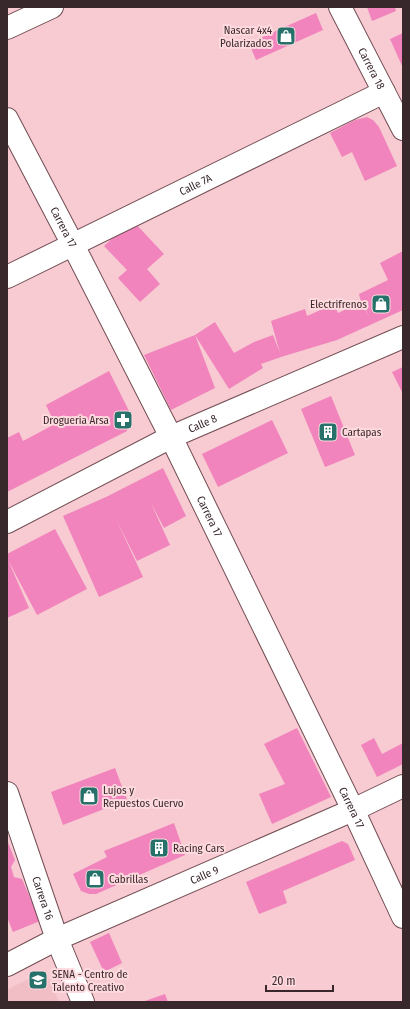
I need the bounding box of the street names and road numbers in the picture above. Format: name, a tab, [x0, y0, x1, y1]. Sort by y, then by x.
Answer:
street label: Carrera 18	[356, 45, 388, 92]
street label: Calle 7A	[177, 171, 214, 198]
street label: Carrera 17	[48, 205, 80, 250]
street label: Calle 8	[186, 411, 219, 435]
street label: Carrera 17	[194, 494, 225, 539]
street label: Carrera 17	[336, 785, 367, 830]
street label: Calle 9	[188, 863, 221, 887]
street label: Carrera 16	[30, 875, 57, 922]

